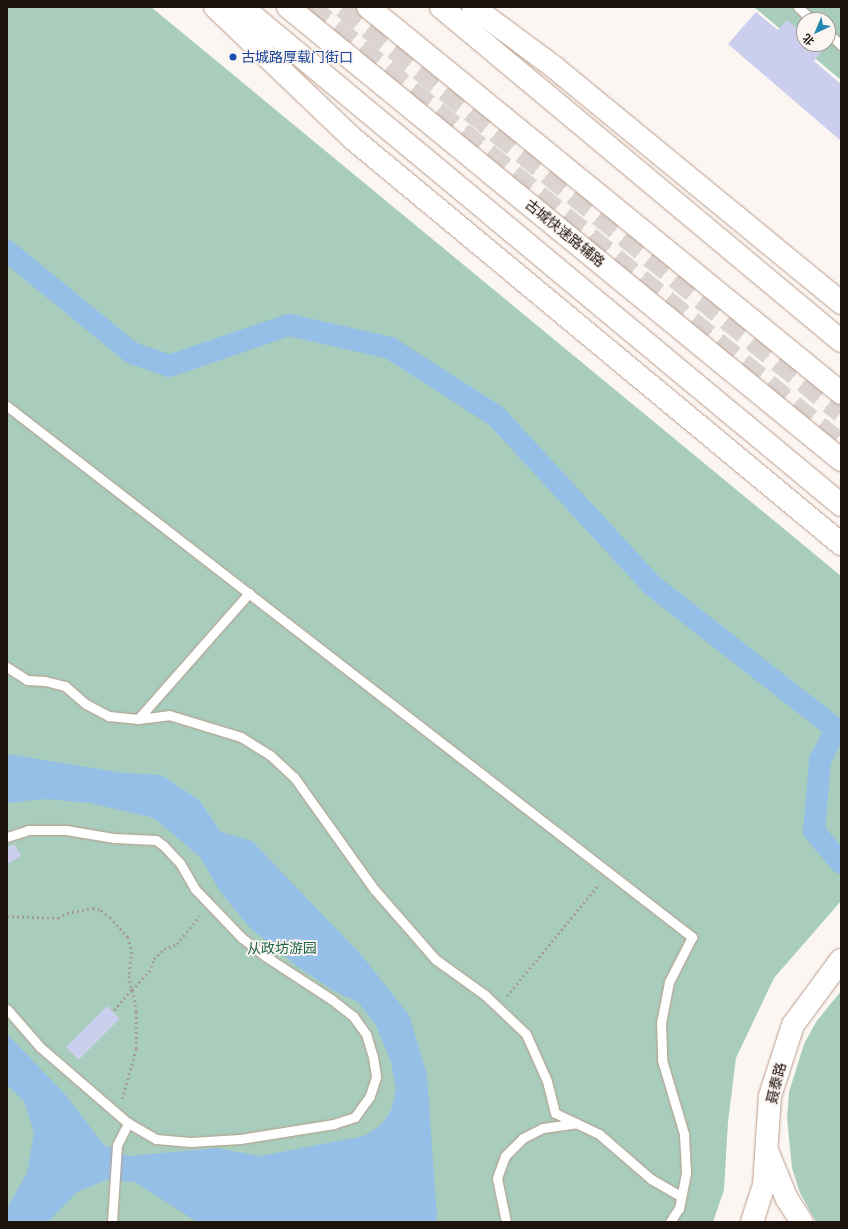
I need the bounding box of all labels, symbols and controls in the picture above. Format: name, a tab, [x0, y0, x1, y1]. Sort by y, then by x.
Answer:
north arrow	[796, 12, 836, 52]
text: 北	[800, 31, 817, 49]
place label: 古城路厚载门街口	[241, 49, 353, 65]
marker: 古城路厚载门街口	[228, 52, 238, 62]
street label: 古城快速路辅路	[522, 196, 608, 270]
park label: 从政坊游园	[247, 940, 317, 956]
street label: 聂泰路	[763, 1061, 789, 1105]

